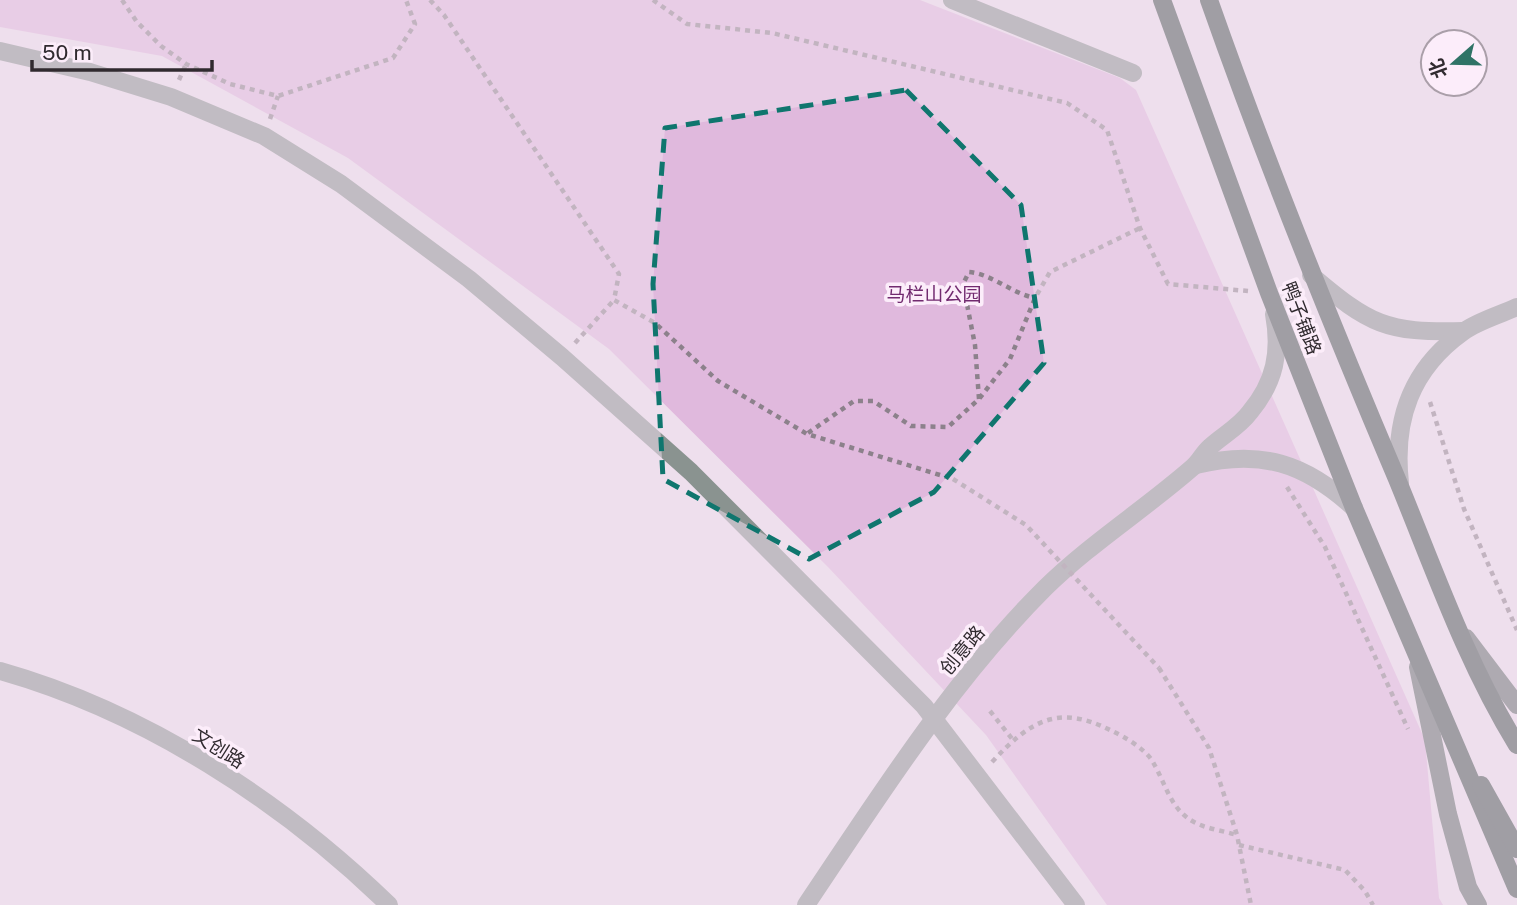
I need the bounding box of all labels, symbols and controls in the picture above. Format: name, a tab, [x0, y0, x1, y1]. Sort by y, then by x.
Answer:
scale bar	[32, 28, 212, 72]
north arrow	[1419, 28, 1489, 98]
text: 50 m	[42, 40, 92, 65]
text: 北	[1424, 56, 1452, 82]
street label: 鸭子铺路	[1278, 279, 1326, 357]
park label: 马栏山公园	[886, 283, 982, 305]
street label: 创意路	[935, 621, 989, 679]
street label: 文创路	[189, 724, 249, 772]

